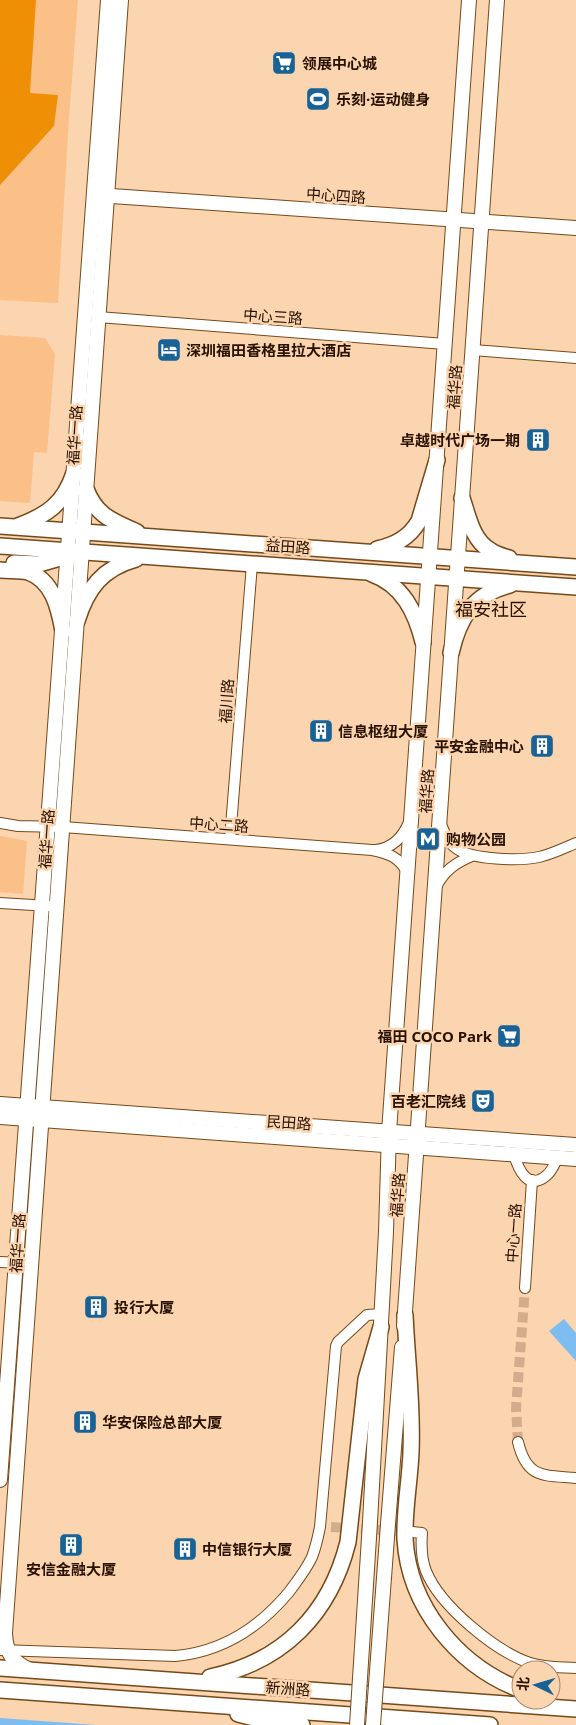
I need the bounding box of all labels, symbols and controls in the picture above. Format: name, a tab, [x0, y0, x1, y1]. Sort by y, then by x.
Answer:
supermarket icon: 领展中心城	[271, 50, 297, 76]
place label: 领展中心城	[302, 53, 377, 73]
sports icon: 乐刻·运动健身	[305, 86, 331, 112]
place label: 乐刻·运动健身	[336, 89, 430, 109]
street label: 中心四路	[305, 183, 367, 207]
street label: 中心三路	[242, 304, 304, 328]
hotel icon: 深圳福田香格里拉大酒店	[156, 337, 182, 363]
place label: 深圳福田香格里拉大酒店	[186, 340, 351, 360]
street label: 福华路	[442, 364, 466, 410]
street label: 福华一路	[62, 404, 86, 466]
building icon: 卓越时代广场一期	[525, 427, 551, 453]
place label: 卓越时代广场一期	[400, 430, 520, 450]
street label: 益田路	[265, 534, 311, 558]
district label: 福安社区	[455, 597, 527, 621]
street label: 福川路	[214, 678, 238, 724]
building icon: 信息枢纽大厦	[308, 718, 334, 744]
place label: 信息枢纽大厦	[338, 721, 428, 741]
building icon: 平安金融中心	[529, 733, 555, 759]
place label: 平安金融中心	[434, 736, 524, 756]
street label: 福华路	[414, 768, 438, 814]
street label: 福华一路	[34, 808, 58, 870]
street label: 中心二路	[188, 812, 250, 836]
metro station icon: 购物公园	[415, 826, 441, 852]
place label: 购物公园	[446, 829, 506, 849]
supermarket icon: 福田 COCO Park	[496, 1023, 522, 1049]
place label: 福田 COCO Park	[378, 1026, 493, 1046]
theatre icon: 百老汇院线	[470, 1088, 496, 1114]
place label: 百老汇院线	[391, 1091, 466, 1111]
street label: 民田路	[266, 1110, 312, 1134]
street label: 福华路	[385, 1172, 409, 1218]
street label: 中心一路	[501, 1202, 525, 1264]
street label: 福华一路	[5, 1212, 29, 1274]
building icon: 投行大厦	[83, 1294, 109, 1320]
place label: 投行大厦	[114, 1297, 174, 1317]
building icon: 华安保险总部大厦	[72, 1409, 98, 1435]
place label: 华安保险总部大厦	[102, 1412, 222, 1432]
building icon: 安信金融大厦	[58, 1532, 84, 1558]
building icon: 中信银行大厦	[172, 1536, 198, 1562]
place label: 中信银行大厦	[202, 1539, 292, 1559]
place label: 安信金融大厦	[26, 1559, 116, 1579]
north arrow	[511, 1660, 561, 1710]
street label: 新洲路	[265, 1676, 311, 1700]
text: 北	[512, 1676, 533, 1692]

